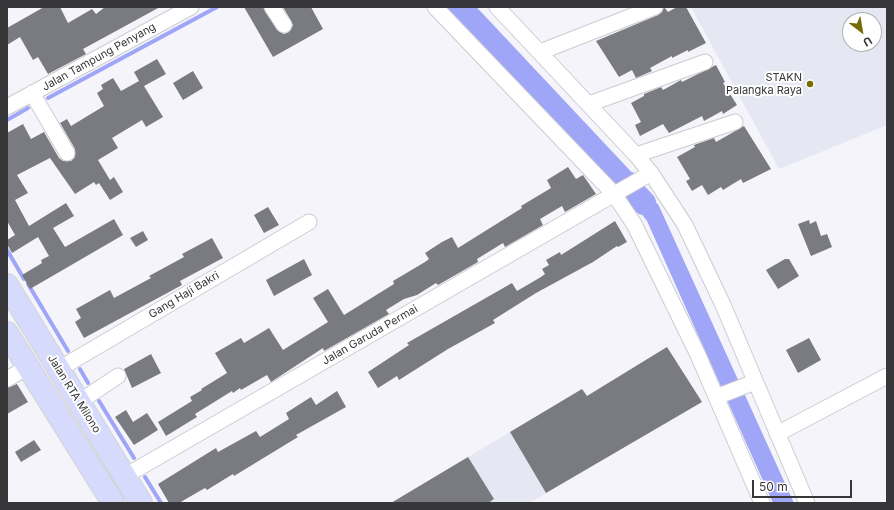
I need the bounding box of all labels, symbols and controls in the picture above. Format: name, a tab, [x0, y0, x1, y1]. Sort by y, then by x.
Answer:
north arrow	[842, 12, 882, 52]
street label: Jalan Tampung Penyang	[40, 20, 158, 94]
text: U	[861, 33, 875, 50]
place label: STAKN Palangka Raya	[726, 71, 802, 97]
marker: STAKN Palangka Raya	[805, 79, 815, 89]
street label: Gang Haji Bakri	[146, 269, 222, 321]
street label: Jalan Garuda Permai	[320, 302, 420, 368]
street label: Jalan RTA Milono	[45, 352, 103, 436]
scale bar	[754, 472, 854, 498]
text: 50 m	[759, 479, 788, 494]

